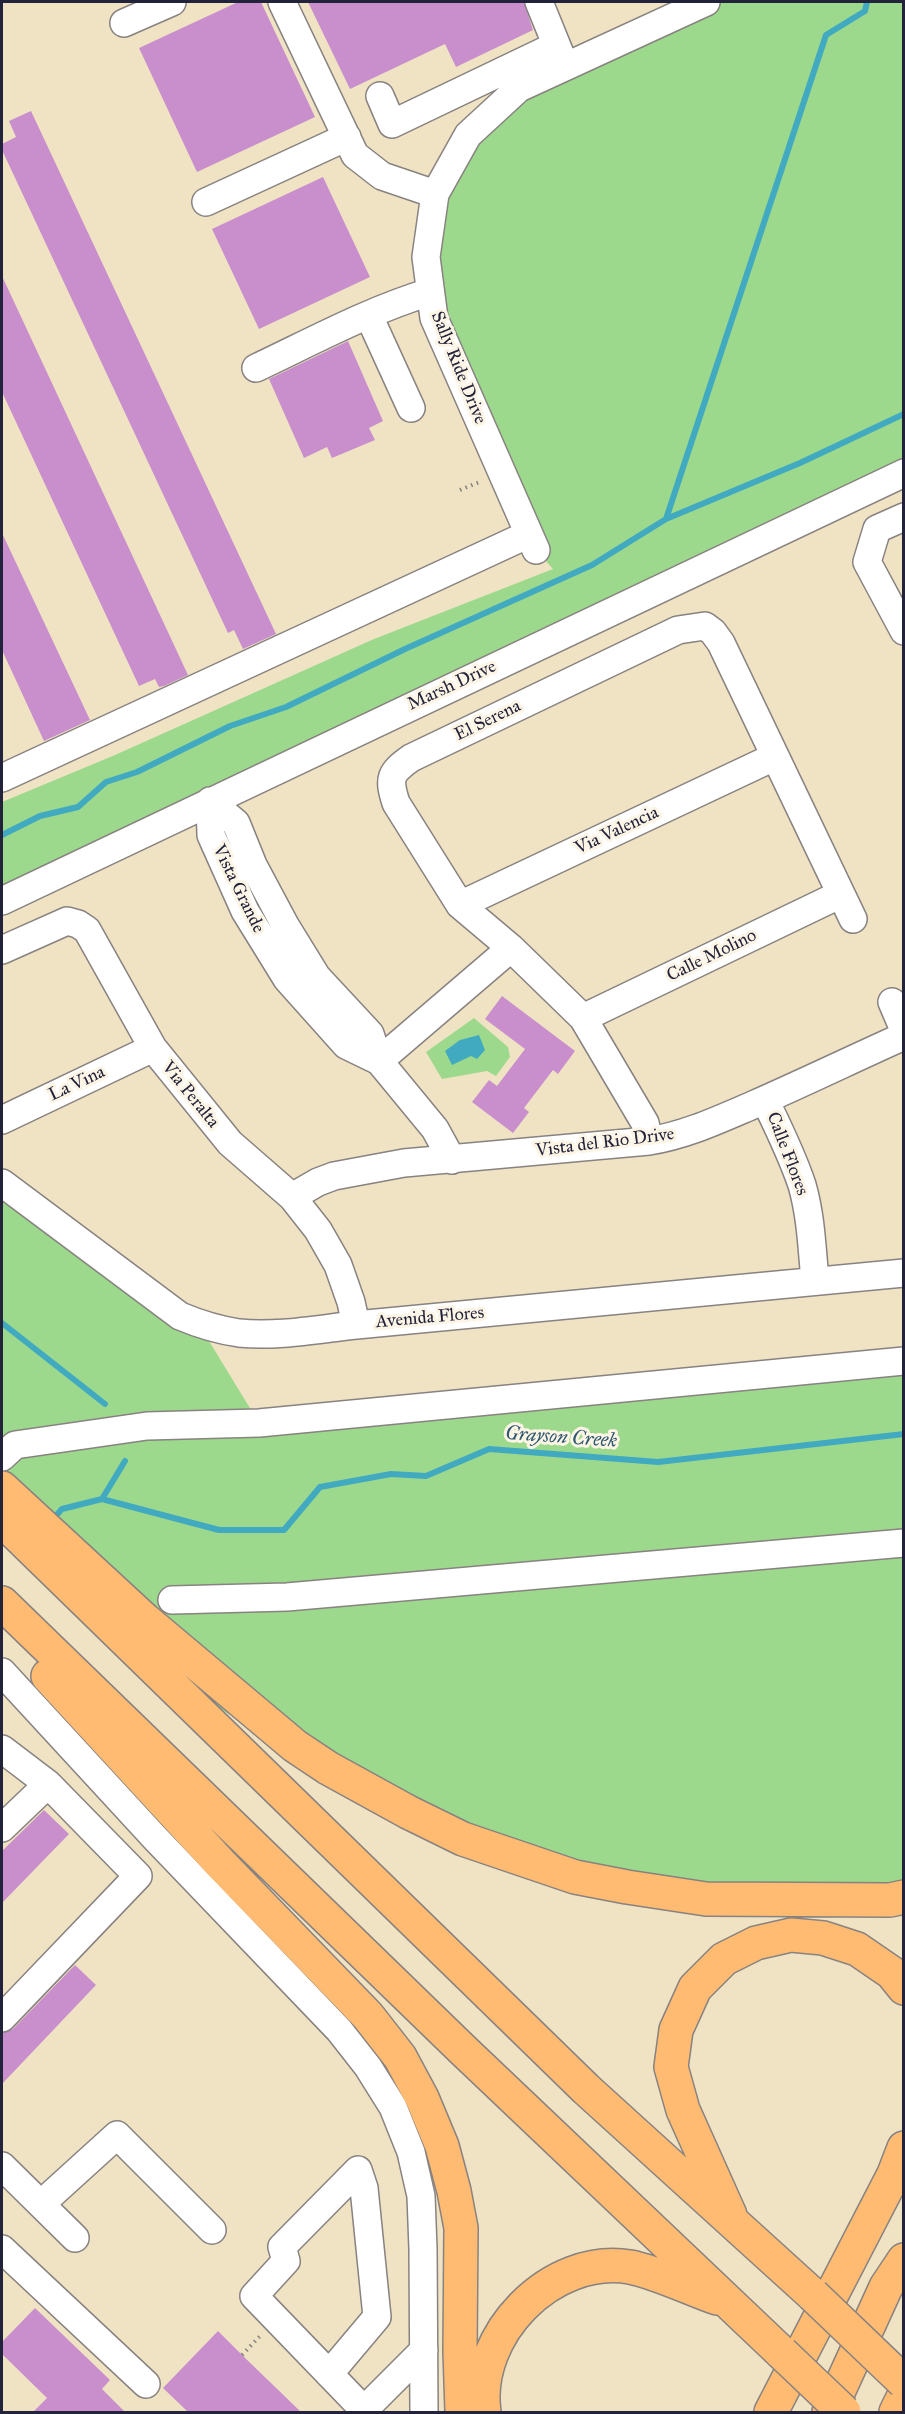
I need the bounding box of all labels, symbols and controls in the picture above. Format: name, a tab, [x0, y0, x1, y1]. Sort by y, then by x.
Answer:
street label: Sally Ride Drive	[426, 309, 490, 427]
street label: Marsh Drive	[404, 656, 500, 716]
street label: El Serena	[451, 696, 525, 746]
street label: Via Valencia	[572, 802, 662, 860]
street label: Vista Grande	[207, 841, 269, 937]
street label: Calle Molino	[664, 925, 760, 987]
street label: Via Peralta	[157, 1057, 223, 1133]
street label: La Vina	[45, 1062, 109, 1106]
street label: Calle Flores	[761, 1109, 813, 1199]
street label: Vista del Rio Drive	[535, 1124, 675, 1162]
street label: Avenida Flores	[375, 1302, 485, 1334]
water label: Grayson Creek	[504, 1422, 618, 1454]

